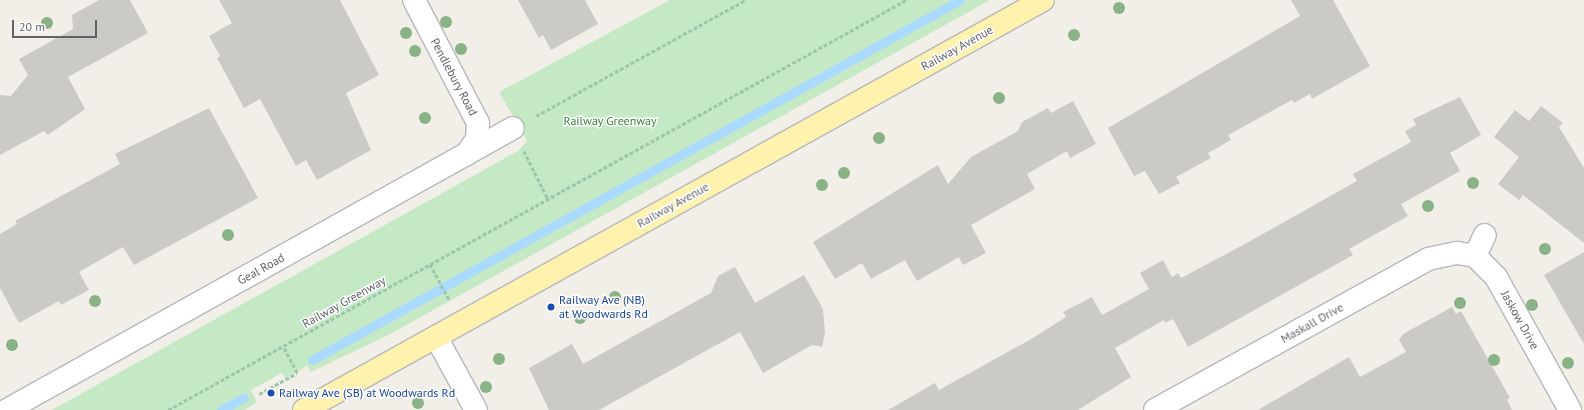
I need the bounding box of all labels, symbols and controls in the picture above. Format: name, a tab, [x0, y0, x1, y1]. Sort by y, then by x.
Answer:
scale bar	[14, 12, 99, 38]
text: 20 m	[19, 19, 45, 34]
street label: Railway Avenue	[918, 22, 996, 74]
street label: Pendlebury Road	[427, 36, 481, 118]
park label: Railway Greenway	[563, 114, 657, 128]
street label: Railway Avenue	[634, 179, 712, 231]
street label: Geal Road	[235, 250, 287, 288]
street label: Railway Greenway	[300, 273, 388, 331]
street label: Jaskow Drive	[1498, 288, 1542, 352]
place label: Railway Ave (NB) at Woodwards Rd	[559, 293, 648, 321]
street label: Maskall Drive	[1278, 300, 1346, 346]
marker: Railway Ave (NB) at Woodwards Rd	[546, 302, 556, 312]
place label: Railway Ave (SB) at Woodwards Rd	[279, 386, 456, 400]
marker: Railway Ave (SB) at Woodwards Rd	[266, 388, 276, 398]

